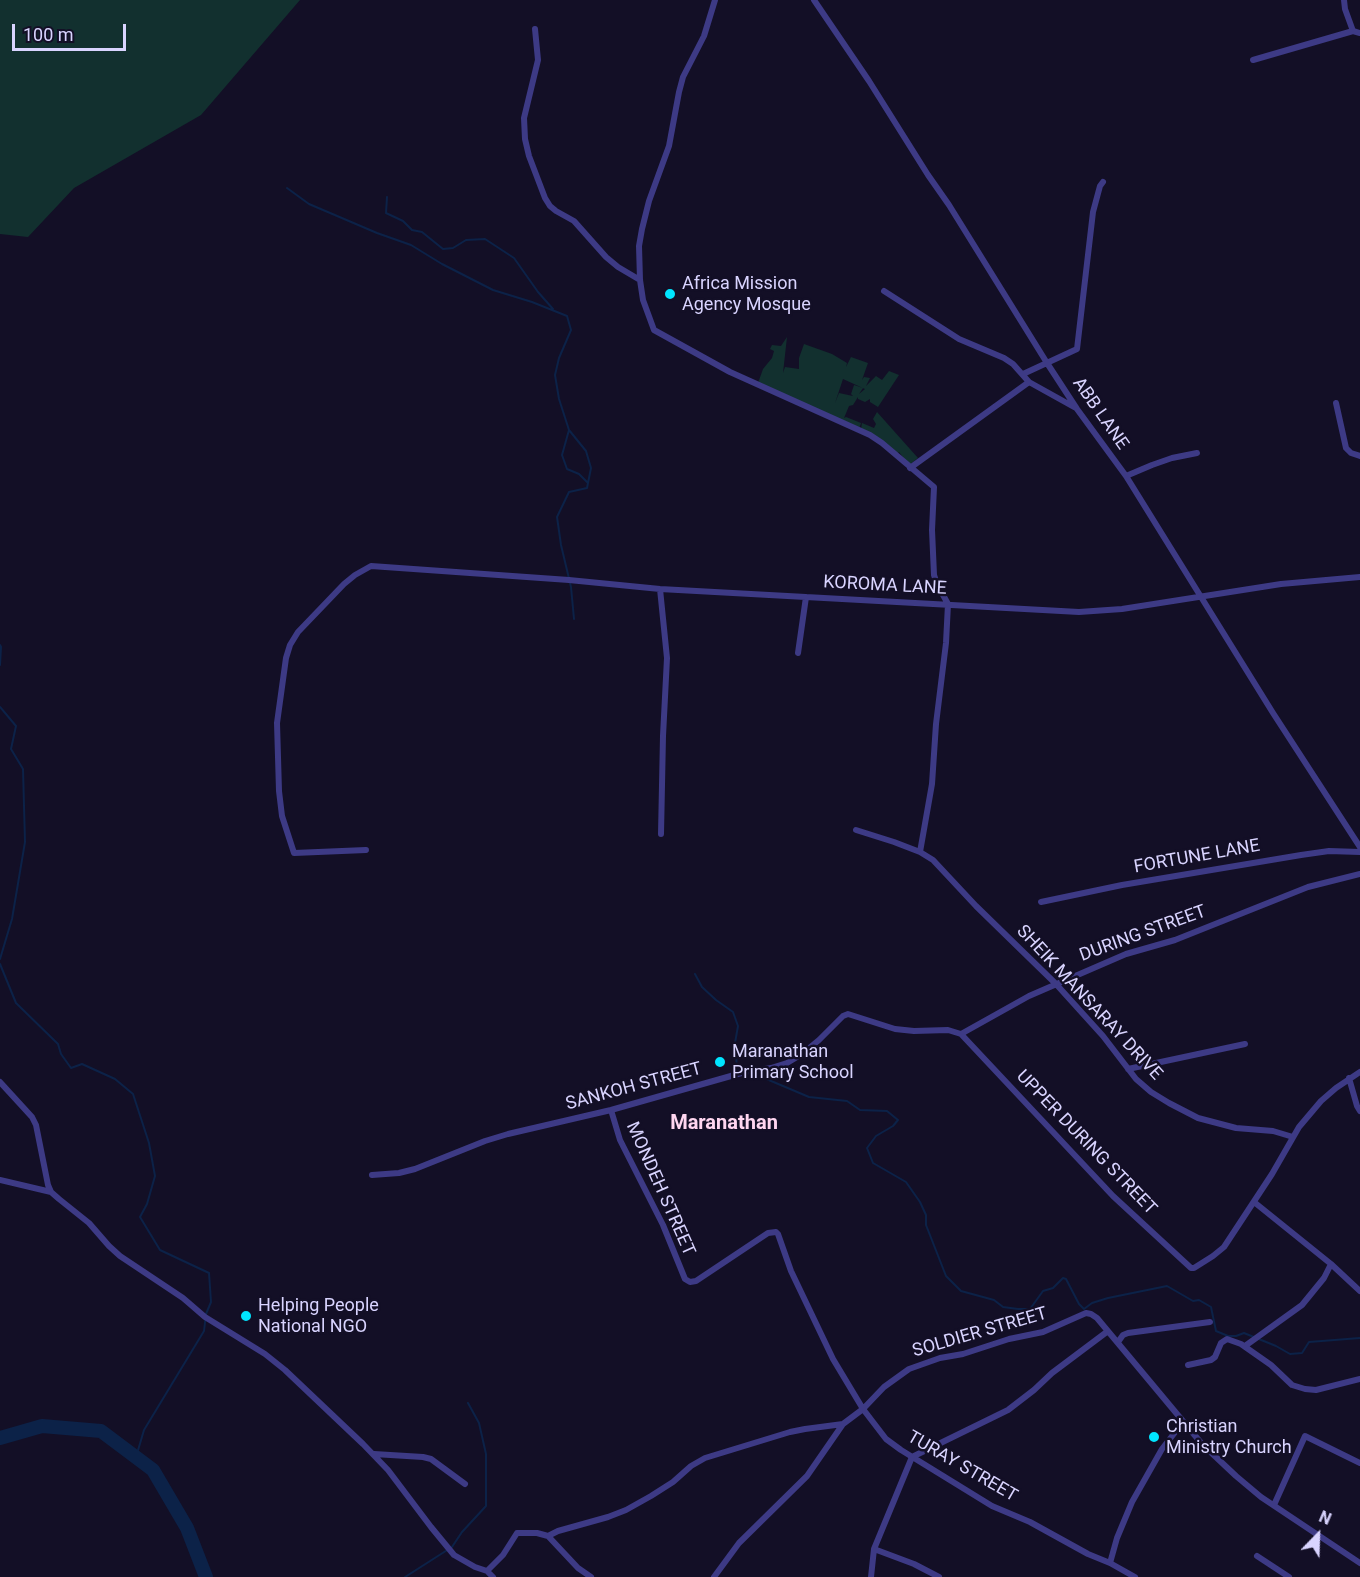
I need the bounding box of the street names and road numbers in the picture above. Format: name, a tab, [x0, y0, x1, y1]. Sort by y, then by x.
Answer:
street label: ABB LANE	[1067, 374, 1133, 454]
street label: KOROMA LANE	[823, 572, 947, 600]
street label: FORTUNE LANE	[1132, 835, 1262, 879]
street label: DURING STREET	[1077, 901, 1209, 967]
street label: SHEIK MANSARAY DRIVE	[1012, 921, 1166, 1085]
street label: SANKOH STREET	[564, 1058, 704, 1116]
street label: UPPER DURING STREET	[1011, 1066, 1161, 1220]
street label: MONDEH STREET	[621, 1119, 699, 1259]
street label: SOLDIER STREET	[910, 1303, 1050, 1363]
street label: TURAY STREET	[903, 1427, 1021, 1507]

